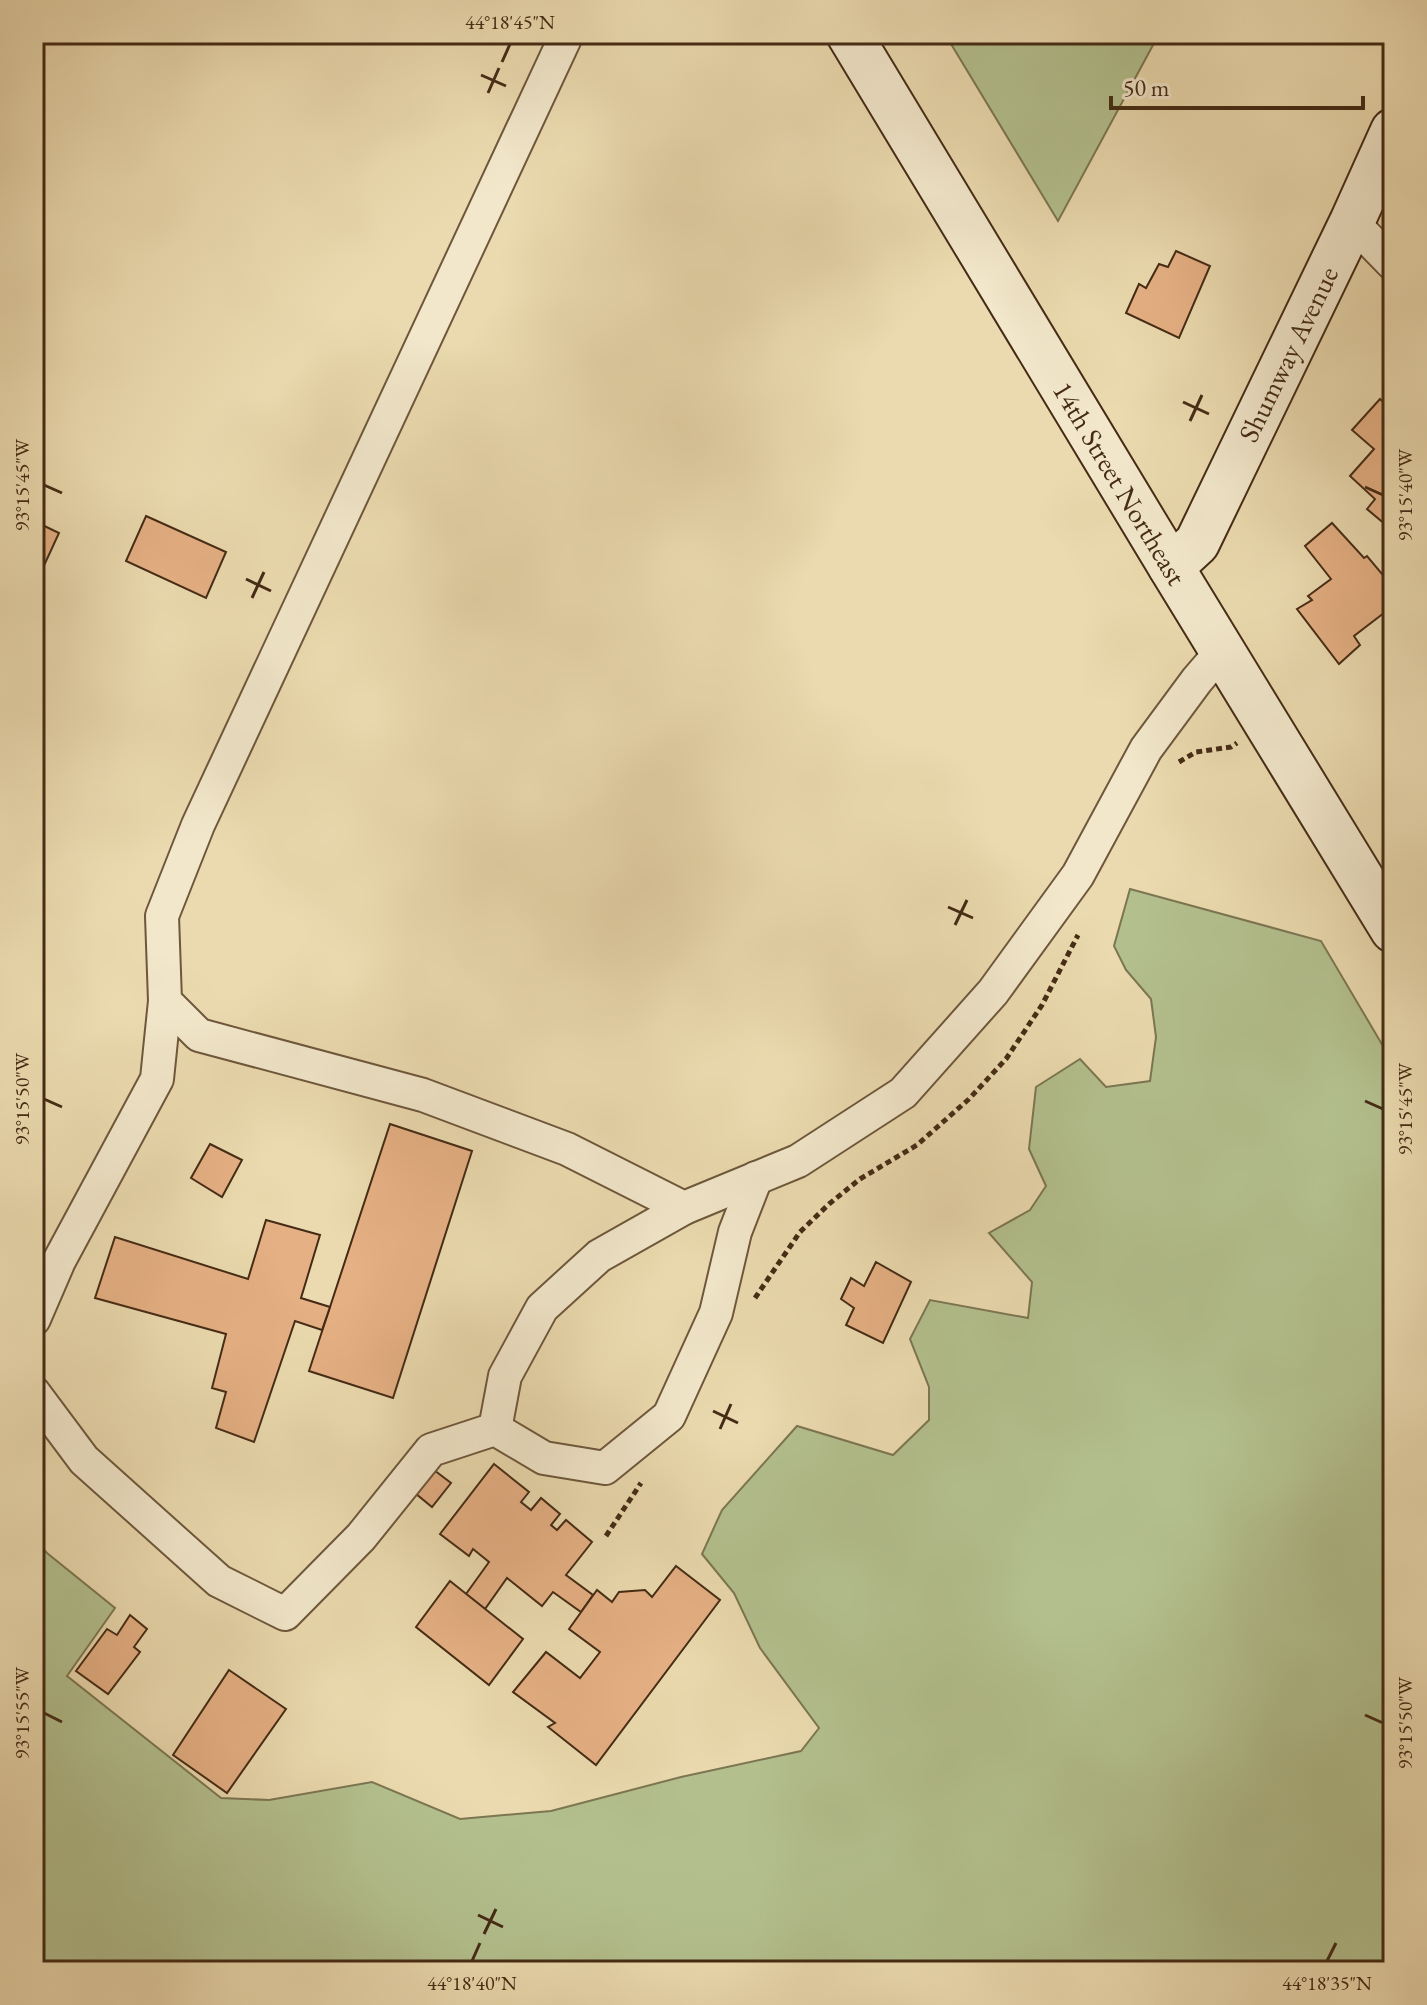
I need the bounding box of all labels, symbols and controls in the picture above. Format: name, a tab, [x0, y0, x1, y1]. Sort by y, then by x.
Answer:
text: 44°18'45"N	[465, 9, 555, 35]
scale bar	[1111, 60, 1363, 110]
text: 50 m	[1123, 72, 1170, 103]
street label: Shumway Avenue	[1230, 260, 1346, 448]
street label: 14th Street Northeast	[1045, 375, 1195, 592]
text: 93°15'45"W	[9, 438, 35, 531]
text: 93°15'40"W	[1392, 448, 1418, 541]
text: 93°15'50"W	[9, 1052, 35, 1145]
text: 93°15'45"W	[1392, 1062, 1418, 1155]
text: 93°15'55"W	[9, 1666, 35, 1759]
text: 93°15'50"W	[1392, 1676, 1418, 1769]
text: 44°18'40"N	[427, 1970, 517, 1996]
text: 44°18'35"N	[1282, 1970, 1372, 1996]

